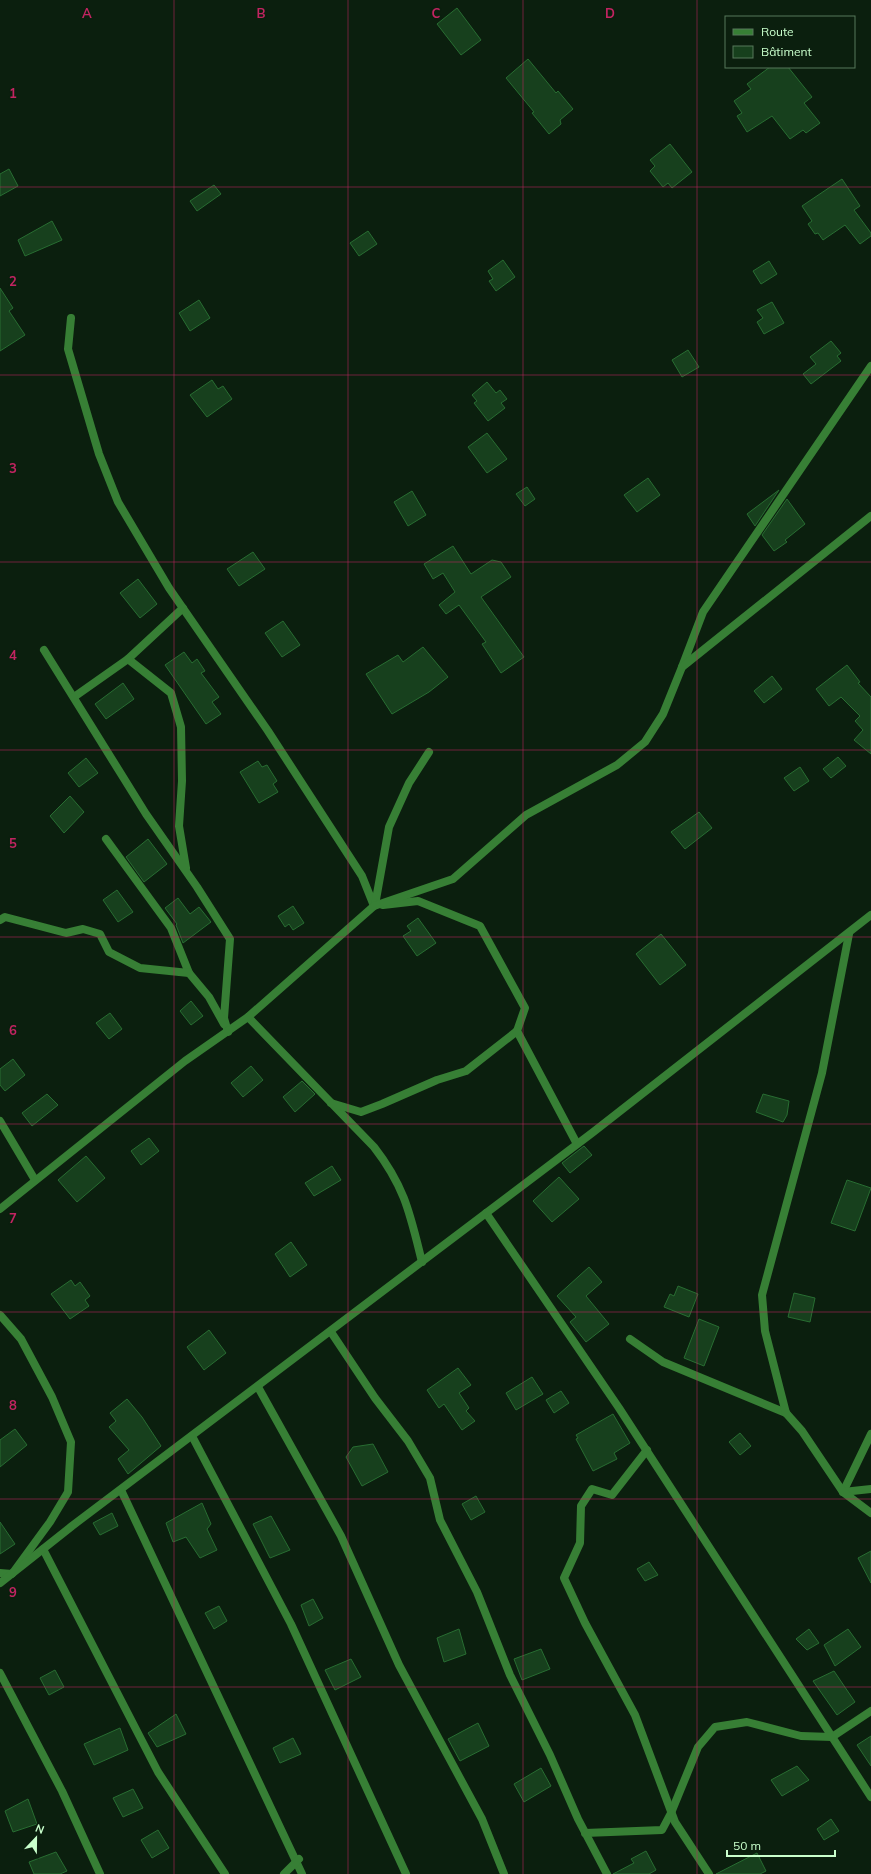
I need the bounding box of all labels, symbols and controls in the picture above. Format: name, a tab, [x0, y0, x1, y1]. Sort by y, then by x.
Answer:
text: A	[82, 5, 92, 21]
text: B	[257, 5, 266, 21]
text: C	[432, 5, 441, 21]
text: D	[605, 5, 615, 21]
legend	[725, 16, 855, 68]
text: Route	[761, 24, 794, 39]
text: Bâtiment	[761, 44, 812, 59]
text: 1	[9, 85, 17, 101]
text: 2	[9, 273, 17, 289]
text: 3	[9, 460, 17, 476]
text: 4	[9, 647, 17, 663]
text: 5	[9, 835, 17, 851]
text: 6	[9, 1022, 17, 1038]
text: 7	[9, 1210, 17, 1226]
text: 8	[9, 1397, 17, 1413]
text: 9	[9, 1584, 17, 1600]
north arrow	[16, 1818, 56, 1858]
text: N	[33, 1821, 46, 1837]
scale bar	[727, 1832, 835, 1858]
text: 50 m	[733, 1838, 761, 1853]

